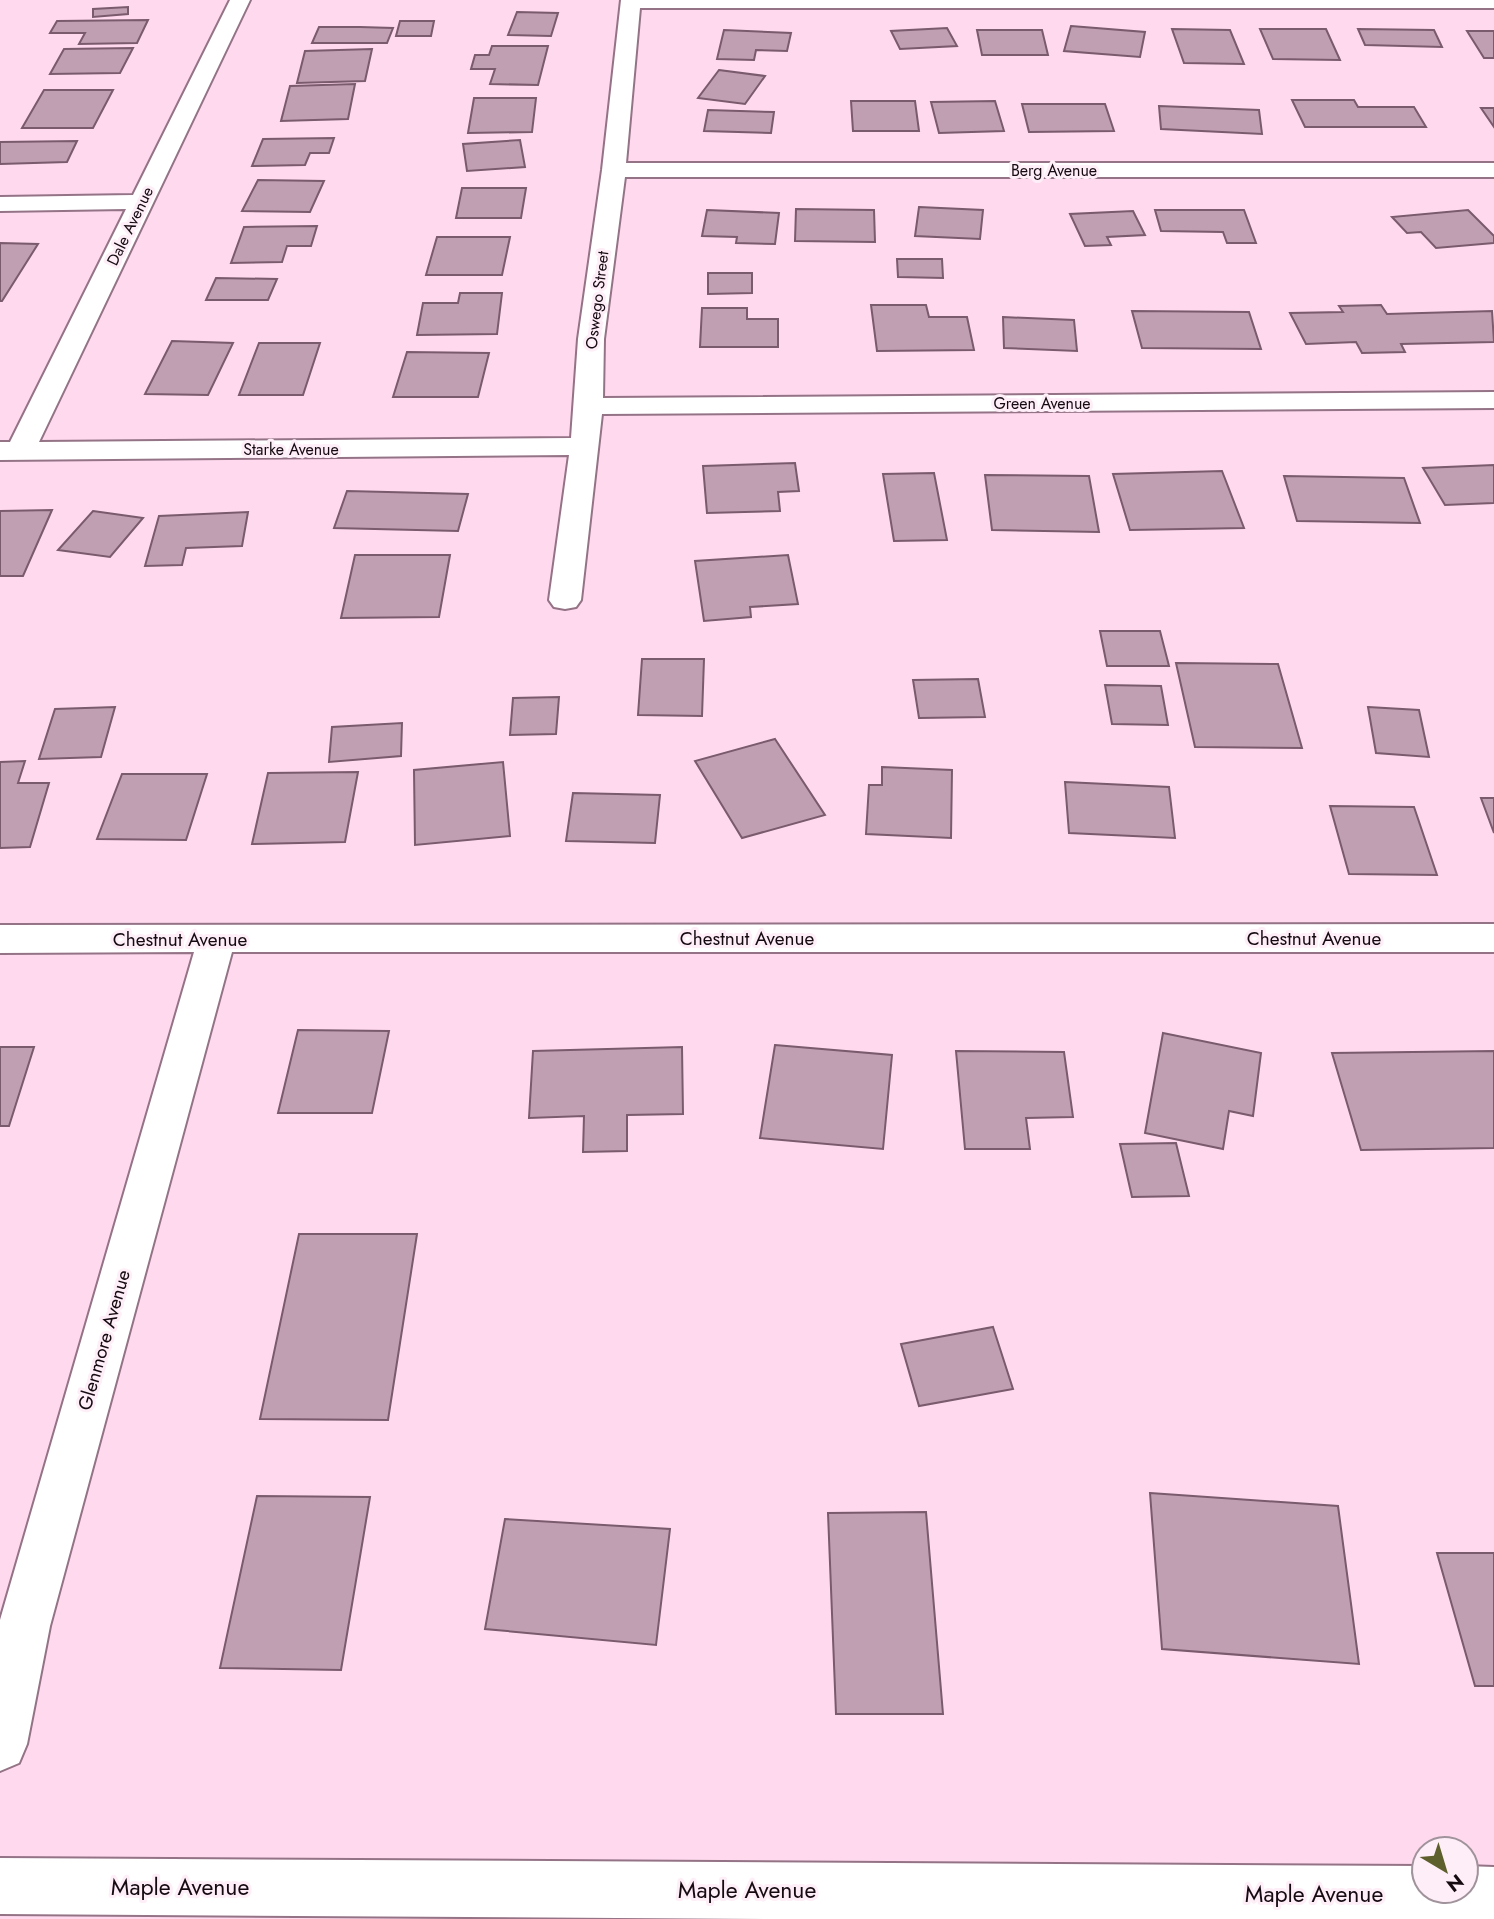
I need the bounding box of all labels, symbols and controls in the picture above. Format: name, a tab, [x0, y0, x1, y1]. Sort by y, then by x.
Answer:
street label: Berg Avenue	[1011, 159, 1097, 182]
street label: Dale Avenue	[101, 183, 159, 269]
street label: Oswego Street	[580, 249, 614, 350]
street label: Green Avenue	[993, 392, 1091, 415]
street label: Starke Avenue	[243, 438, 339, 461]
street label: Chestnut Avenue	[680, 925, 814, 952]
street label: Chestnut Avenue	[1247, 925, 1381, 952]
street label: Chestnut Avenue	[113, 926, 247, 953]
street label: Glenmore Avenue	[71, 1266, 137, 1413]
north arrow	[1410, 1835, 1480, 1905]
text: N	[1441, 1868, 1469, 1898]
street label: Maple Avenue	[111, 1870, 249, 1904]
street label: Maple Avenue	[678, 1873, 816, 1907]
street label: Maple Avenue	[1245, 1877, 1383, 1911]

